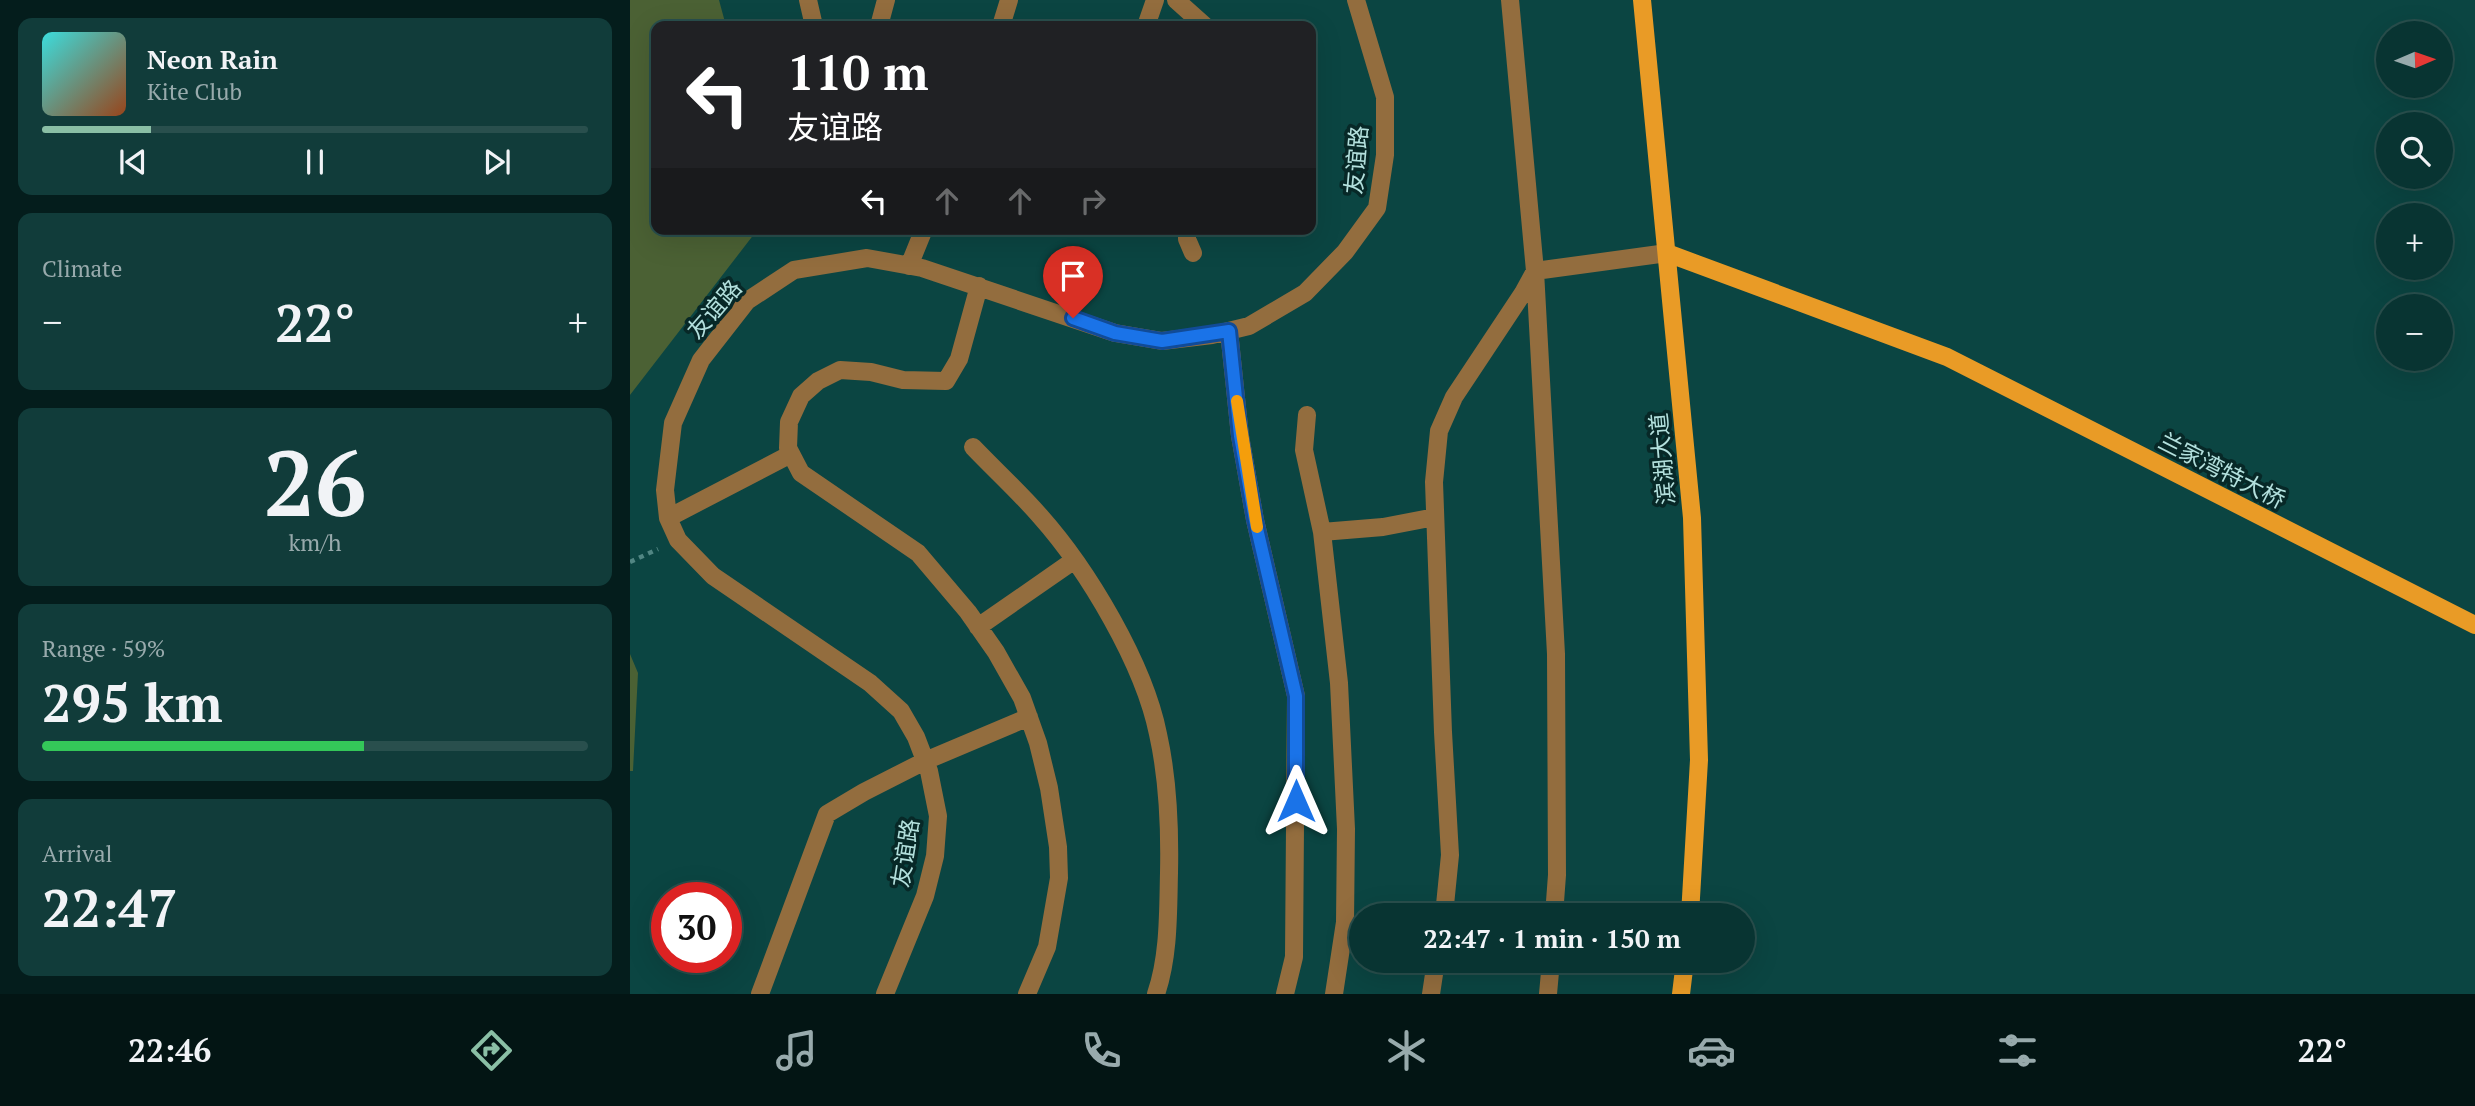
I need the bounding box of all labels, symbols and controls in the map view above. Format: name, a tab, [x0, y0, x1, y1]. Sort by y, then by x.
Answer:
north arrow	[2376, 21, 2454, 98]
map controls	[2376, 21, 2453, 371]
text: 110 m	[787, 39, 929, 104]
text: Neon Rain	[147, 42, 278, 76]
icon: left	[672, 49, 763, 140]
text: Kite Club	[147, 76, 242, 107]
text: 友谊路	[787, 106, 883, 148]
button: search	[2376, 112, 2453, 189]
street label: 友谊路	[1338, 124, 1374, 196]
icon: previous	[114, 143, 152, 181]
icon: pause	[296, 143, 334, 181]
icon: next	[478, 143, 516, 181]
icon: left	[855, 182, 893, 220]
icon: ahead	[928, 182, 966, 220]
icon: ahead	[1001, 182, 1039, 220]
icon: right	[1074, 182, 1112, 220]
button: +	[2376, 203, 2453, 280]
pin	[1043, 246, 1103, 318]
text: Climate	[42, 253, 122, 284]
icon: arrive	[1054, 257, 1092, 295]
street label: 友谊路	[680, 273, 748, 345]
text: 22°	[275, 288, 355, 357]
button: −	[2376, 294, 2453, 371]
text: −	[42, 297, 62, 347]
text: +	[568, 297, 588, 347]
street label: 滨湖大道	[1643, 412, 1681, 506]
text: 26	[264, 421, 366, 542]
street label: 兰家湾特大桥	[2153, 425, 2291, 515]
text: km/h	[288, 527, 342, 558]
text: Range · 59%	[42, 633, 165, 664]
text: 295 km	[42, 668, 223, 737]
position arrow	[1259, 764, 1333, 838]
street label: 友谊路	[884, 817, 926, 889]
text: Arrival	[42, 838, 113, 869]
text: 22:47	[42, 873, 177, 942]
speed limit sign: 30	[651, 882, 742, 973]
text: 22:47 · 1 min · 150 m	[1423, 921, 1681, 955]
icon: directions	[467, 1026, 516, 1075]
icon: music	[772, 1026, 821, 1075]
icon: phone	[1077, 1026, 1126, 1075]
icon: climate	[1382, 1026, 1431, 1075]
icon: car	[1687, 1026, 1736, 1075]
icon: filters	[1993, 1026, 2042, 1075]
text: 22:46	[128, 1029, 211, 1071]
text: 22°	[2298, 1029, 2347, 1071]

